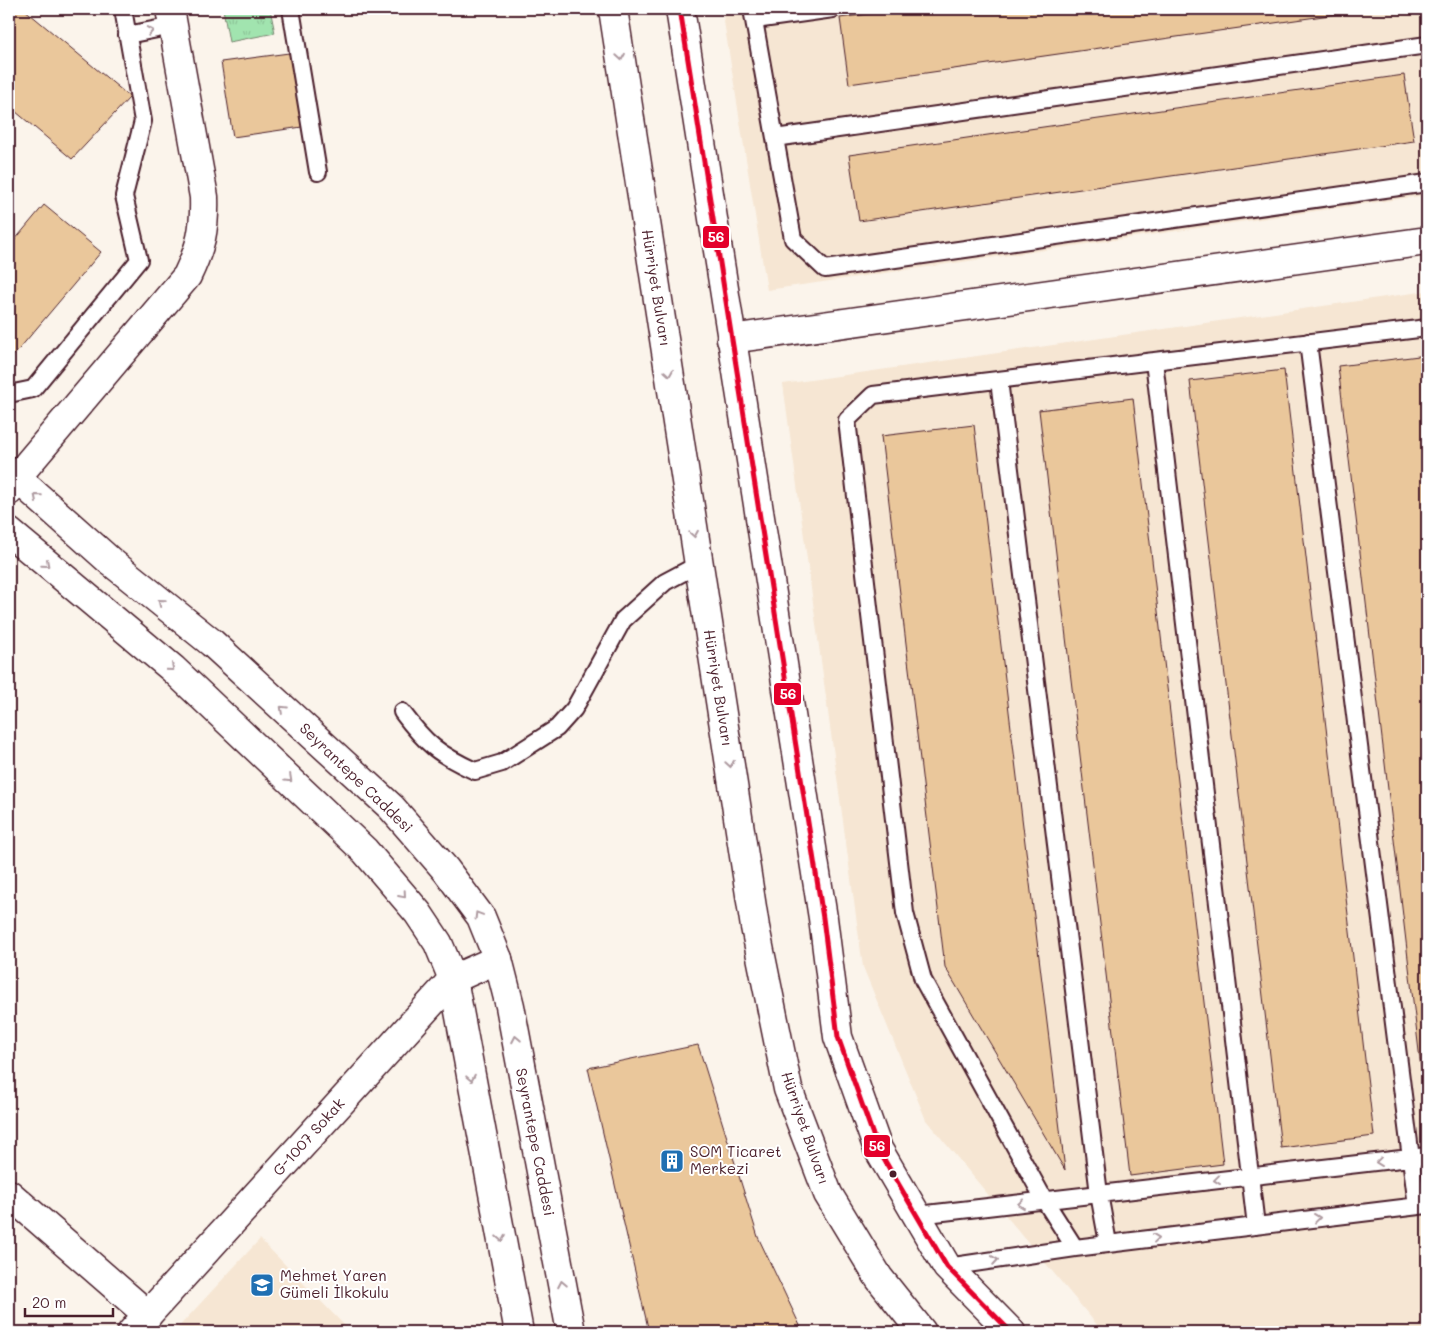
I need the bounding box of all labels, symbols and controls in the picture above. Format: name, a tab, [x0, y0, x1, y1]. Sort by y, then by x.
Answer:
one-way arrow	[146, 26, 155, 36]
one-way arrow	[615, 53, 625, 61]
line badge: 56	[702, 225, 730, 249]
text: 56	[708, 227, 724, 246]
street label: Hürriyet Bulvarı	[638, 228, 676, 348]
one-way arrow	[664, 369, 674, 378]
one-way arrow	[34, 493, 43, 502]
one-way arrow	[689, 529, 699, 538]
one-way arrow	[40, 558, 49, 567]
one-way arrow	[158, 599, 167, 607]
street label: Hürriyet Bulvarı	[700, 628, 738, 748]
one-way arrow	[165, 662, 174, 671]
line badge: 56	[773, 682, 802, 706]
text: 56	[780, 684, 796, 703]
one-way arrow	[280, 705, 289, 714]
street label: Seyrantepe Caddesi	[296, 718, 418, 837]
one-way arrow	[724, 759, 734, 768]
one-way arrow	[283, 773, 292, 782]
one-way arrow	[397, 890, 406, 899]
one-way arrow	[475, 911, 485, 920]
one-way arrow	[511, 1034, 521, 1043]
street label: Seyrantepe Caddesi	[512, 1066, 560, 1217]
street label: Hürriyet Bulvarı	[777, 1069, 835, 1187]
one-way arrow	[466, 1074, 476, 1083]
street label: G-1007 Sokak	[268, 1093, 349, 1180]
line badge: 56	[863, 1134, 891, 1158]
text: 56	[869, 1136, 885, 1155]
place label: SOM Ticaret Merkezi	[690, 1141, 782, 1178]
building icon: SOM Ticaret Merkezi	[659, 1148, 685, 1174]
one-way arrow	[1375, 1156, 1383, 1167]
unlabelled marker	[888, 1169, 898, 1179]
one-way arrow	[1213, 1174, 1221, 1185]
one-way arrow	[1017, 1198, 1025, 1209]
one-way arrow	[1313, 1213, 1321, 1224]
one-way arrow	[1152, 1233, 1160, 1244]
one-way arrow	[496, 1234, 506, 1243]
one-way arrow	[990, 1255, 999, 1265]
place label: Mehmet Yaren Gümeli İlkokulu	[280, 1265, 389, 1302]
school or university icon: Mehmet Yaren Gümeli İlkokulu	[249, 1272, 275, 1298]
one-way arrow	[558, 1280, 568, 1289]
scale bar	[25, 1286, 112, 1318]
text: 20 m	[32, 1292, 66, 1312]

